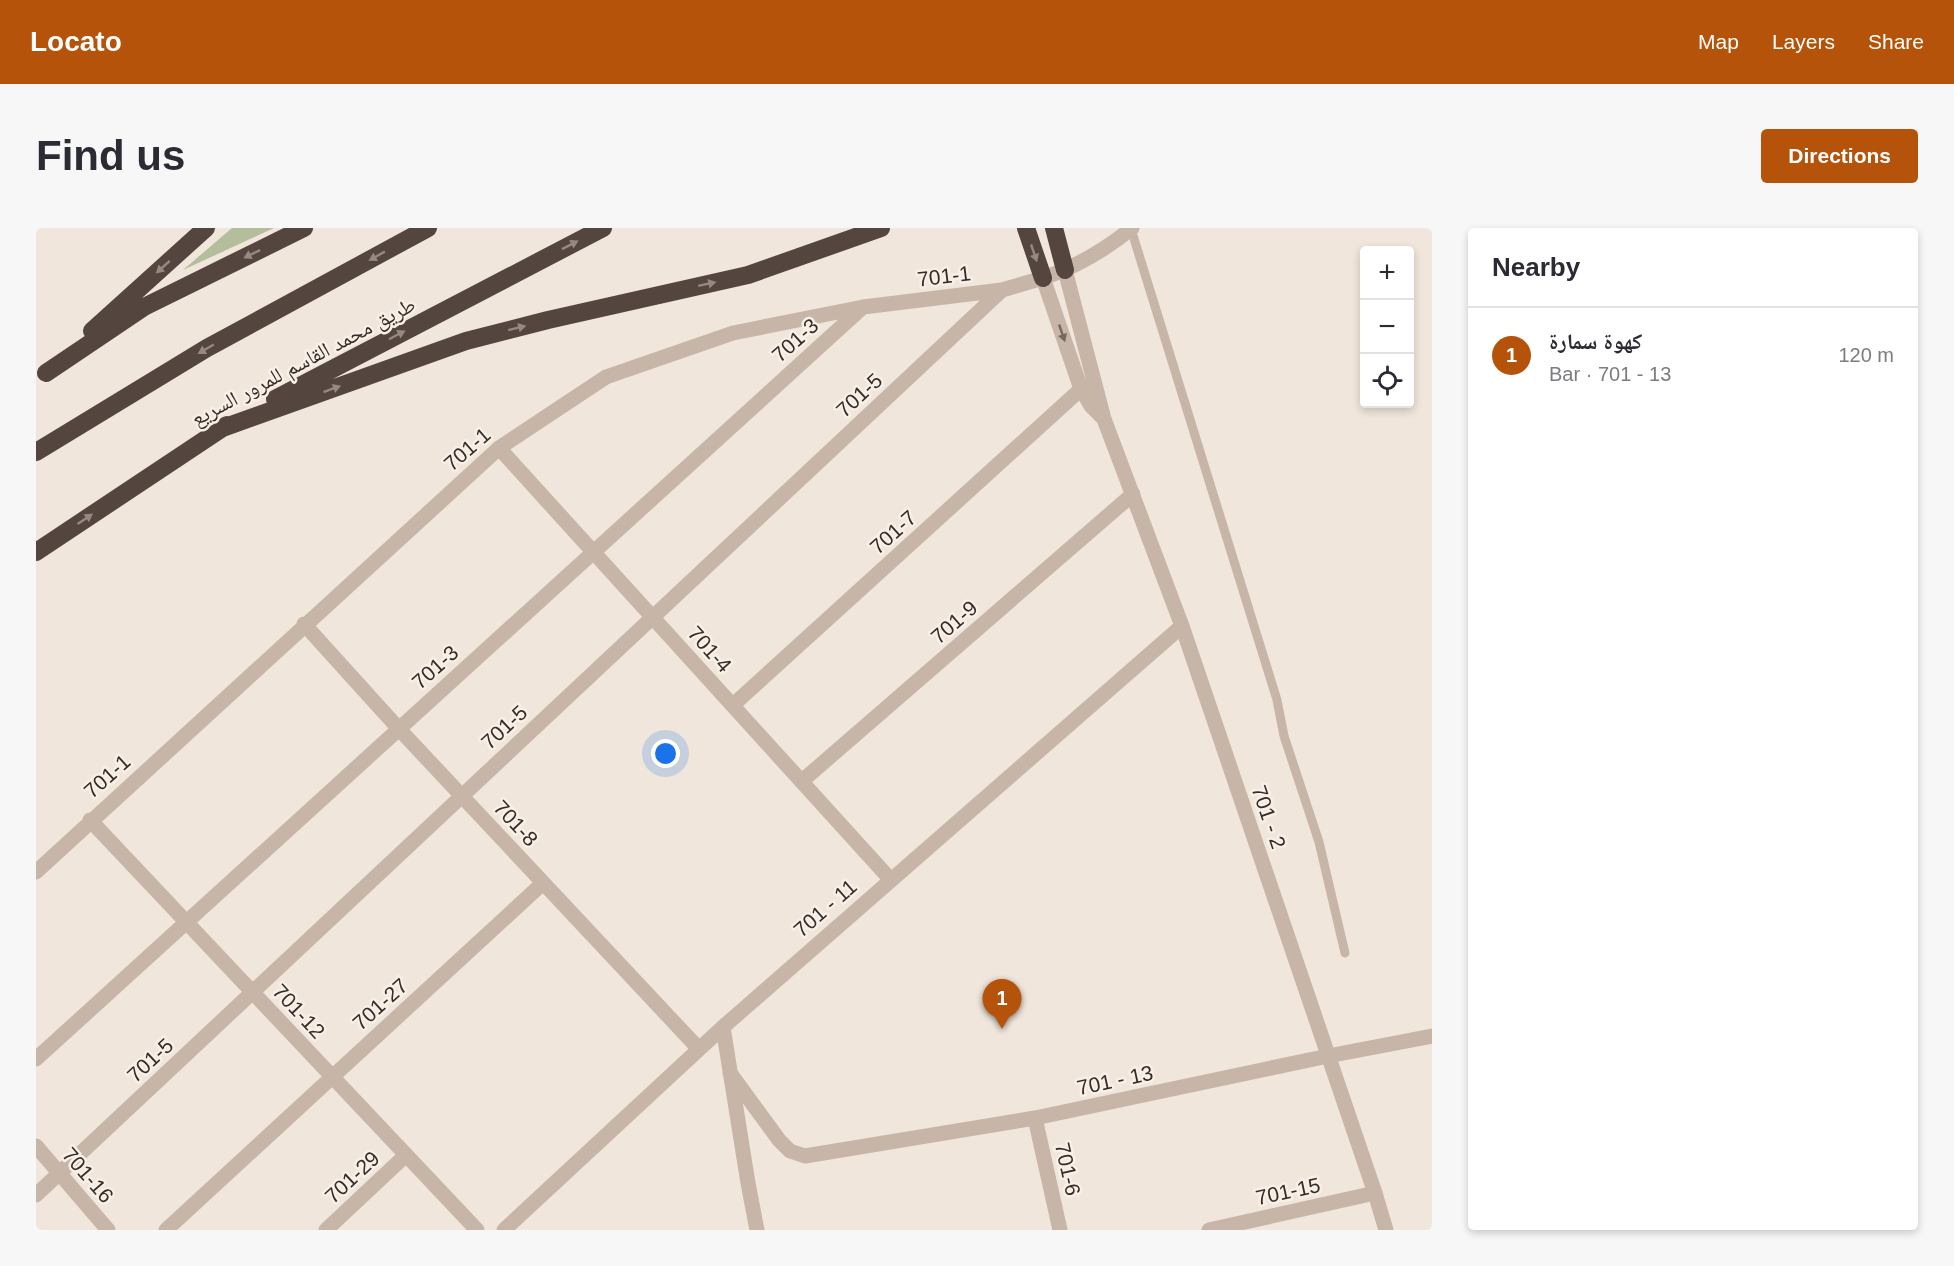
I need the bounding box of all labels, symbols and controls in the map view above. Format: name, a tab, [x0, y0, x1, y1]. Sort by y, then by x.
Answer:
text: Locato	[30, 26, 122, 57]
text: Map	[1698, 30, 1739, 53]
text: Layers	[1772, 30, 1835, 53]
text: Share	[1868, 30, 1924, 53]
button: Directions	[1761, 129, 1918, 183]
text: Find us	[36, 132, 185, 179]
one-way arrow	[561, 240, 578, 250]
one-way arrow	[1030, 244, 1040, 262]
map controls	[1360, 246, 1414, 408]
button: +	[1360, 246, 1414, 300]
one-way arrow	[243, 249, 260, 259]
one-way arrow	[368, 251, 385, 261]
text: Nearby	[1492, 252, 1580, 282]
one-way arrow	[155, 260, 170, 274]
street label: 701-1	[916, 261, 972, 291]
one-way arrow	[697, 278, 716, 288]
street label: طريق محمد القاسم للمرور السريع	[187, 292, 420, 433]
button: −	[1360, 300, 1414, 354]
street label: 701-3	[767, 313, 823, 367]
one-way arrow	[508, 323, 526, 333]
one-way arrow	[1058, 324, 1068, 342]
text: كهوة سمارة	[1549, 329, 1642, 354]
one-way arrow	[389, 330, 406, 340]
one-way arrow	[198, 344, 214, 355]
text: 1	[1506, 344, 1517, 366]
text: 120 m	[1838, 344, 1894, 366]
button: locate	[1360, 354, 1414, 408]
text: Bar · 701 - 13	[1549, 363, 1671, 385]
street label: 701-5	[832, 368, 886, 422]
one-way arrow	[323, 383, 341, 393]
street label: 701-1	[439, 423, 495, 475]
street label: 701-7	[865, 505, 921, 559]
one-way arrow	[76, 513, 92, 525]
street label: 701-9	[926, 596, 982, 648]
street label: 701-4	[683, 621, 737, 677]
street label: 701-3	[407, 640, 463, 694]
street label: 701-5	[477, 700, 531, 754]
your location	[651, 739, 680, 768]
street label: 701-1	[79, 749, 135, 803]
street label: 701 - 2	[1247, 782, 1291, 852]
street label: 701-8	[489, 796, 543, 850]
street label: 701 - 11	[789, 875, 861, 941]
street label: 701-27	[348, 974, 412, 1034]
street label: 701-12	[268, 979, 330, 1043]
pin: 1	[982, 980, 1022, 1029]
street label: 701-5	[123, 1033, 177, 1087]
street label: 701 - 13	[1075, 1061, 1155, 1099]
street label: 701-6	[1051, 1140, 1085, 1198]
street label: 701-16	[58, 1143, 118, 1207]
street label: 701-29	[320, 1146, 384, 1208]
street label: 701-15	[1254, 1173, 1322, 1209]

